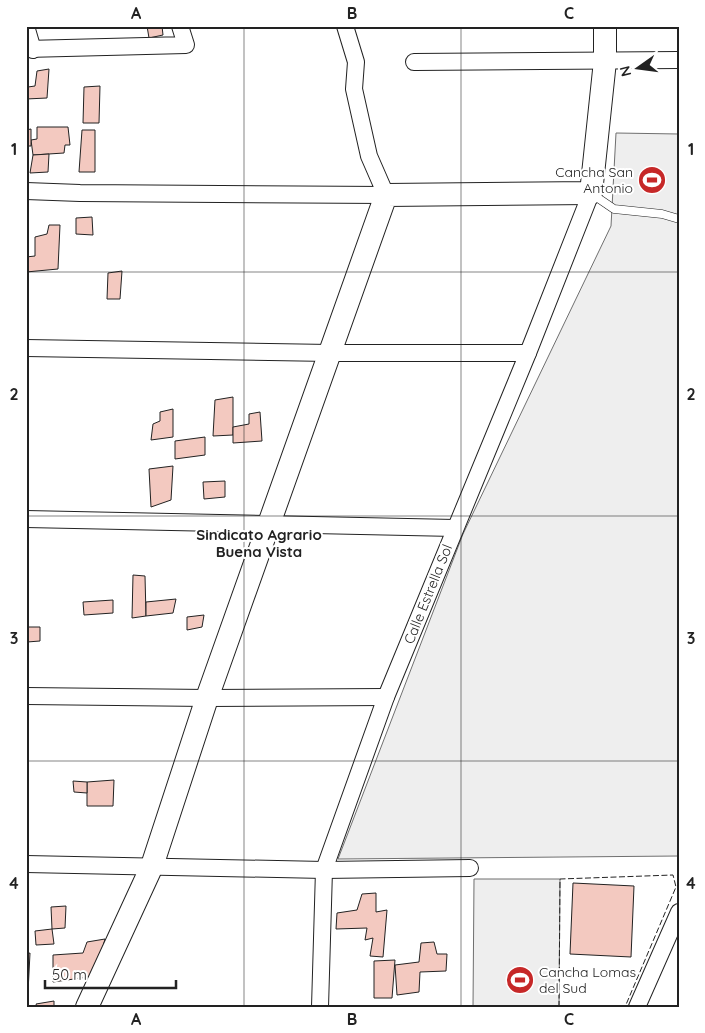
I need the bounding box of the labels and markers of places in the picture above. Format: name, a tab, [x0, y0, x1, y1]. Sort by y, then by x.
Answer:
place label: Cancha San Antonio	[555, 163, 633, 197]
sports icon: Cancha San Antonio	[637, 165, 667, 195]
place label: Cancha Lomas del Sud	[539, 963, 636, 997]
sports icon: Cancha Lomas del Sud	[505, 965, 535, 995]

